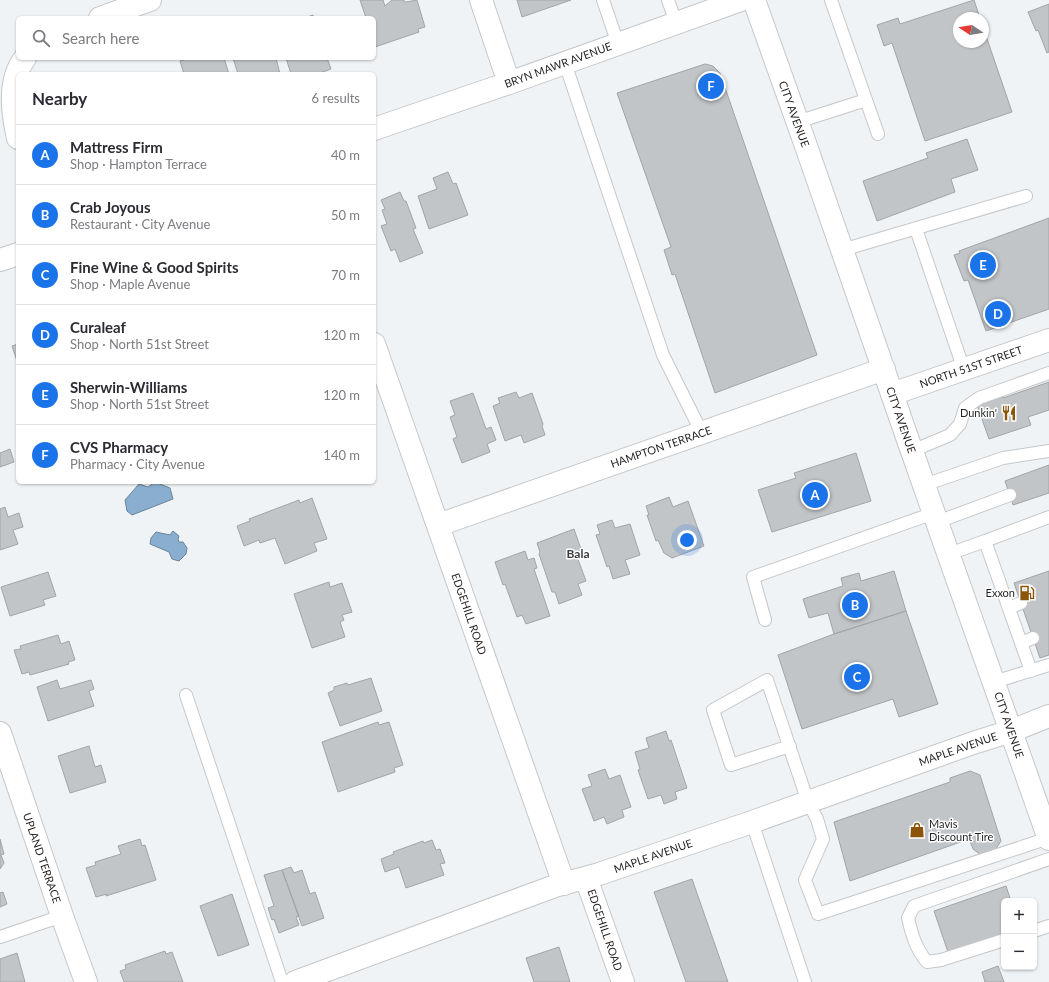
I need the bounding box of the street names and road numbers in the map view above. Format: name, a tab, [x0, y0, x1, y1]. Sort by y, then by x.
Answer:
street label: BRYN MAWR AVENUE	[502, 39, 613, 90]
street label: CITY AVENUE	[777, 79, 812, 149]
street label: NORTH 51ST STREET	[918, 343, 1024, 390]
street label: CITY AVENUE	[884, 385, 919, 455]
street label: HAMPTON TERRACE	[609, 423, 713, 470]
street label: EDGEHILL ROAD	[449, 571, 490, 656]
street label: CITY AVENUE	[992, 690, 1027, 760]
street label: MAPLE AVENUE	[917, 729, 999, 768]
street label: UPLAND TERRACE	[21, 811, 64, 905]
street label: MAPLE AVENUE	[612, 836, 694, 875]
street label: EDGEHILL ROAD	[585, 887, 626, 972]

